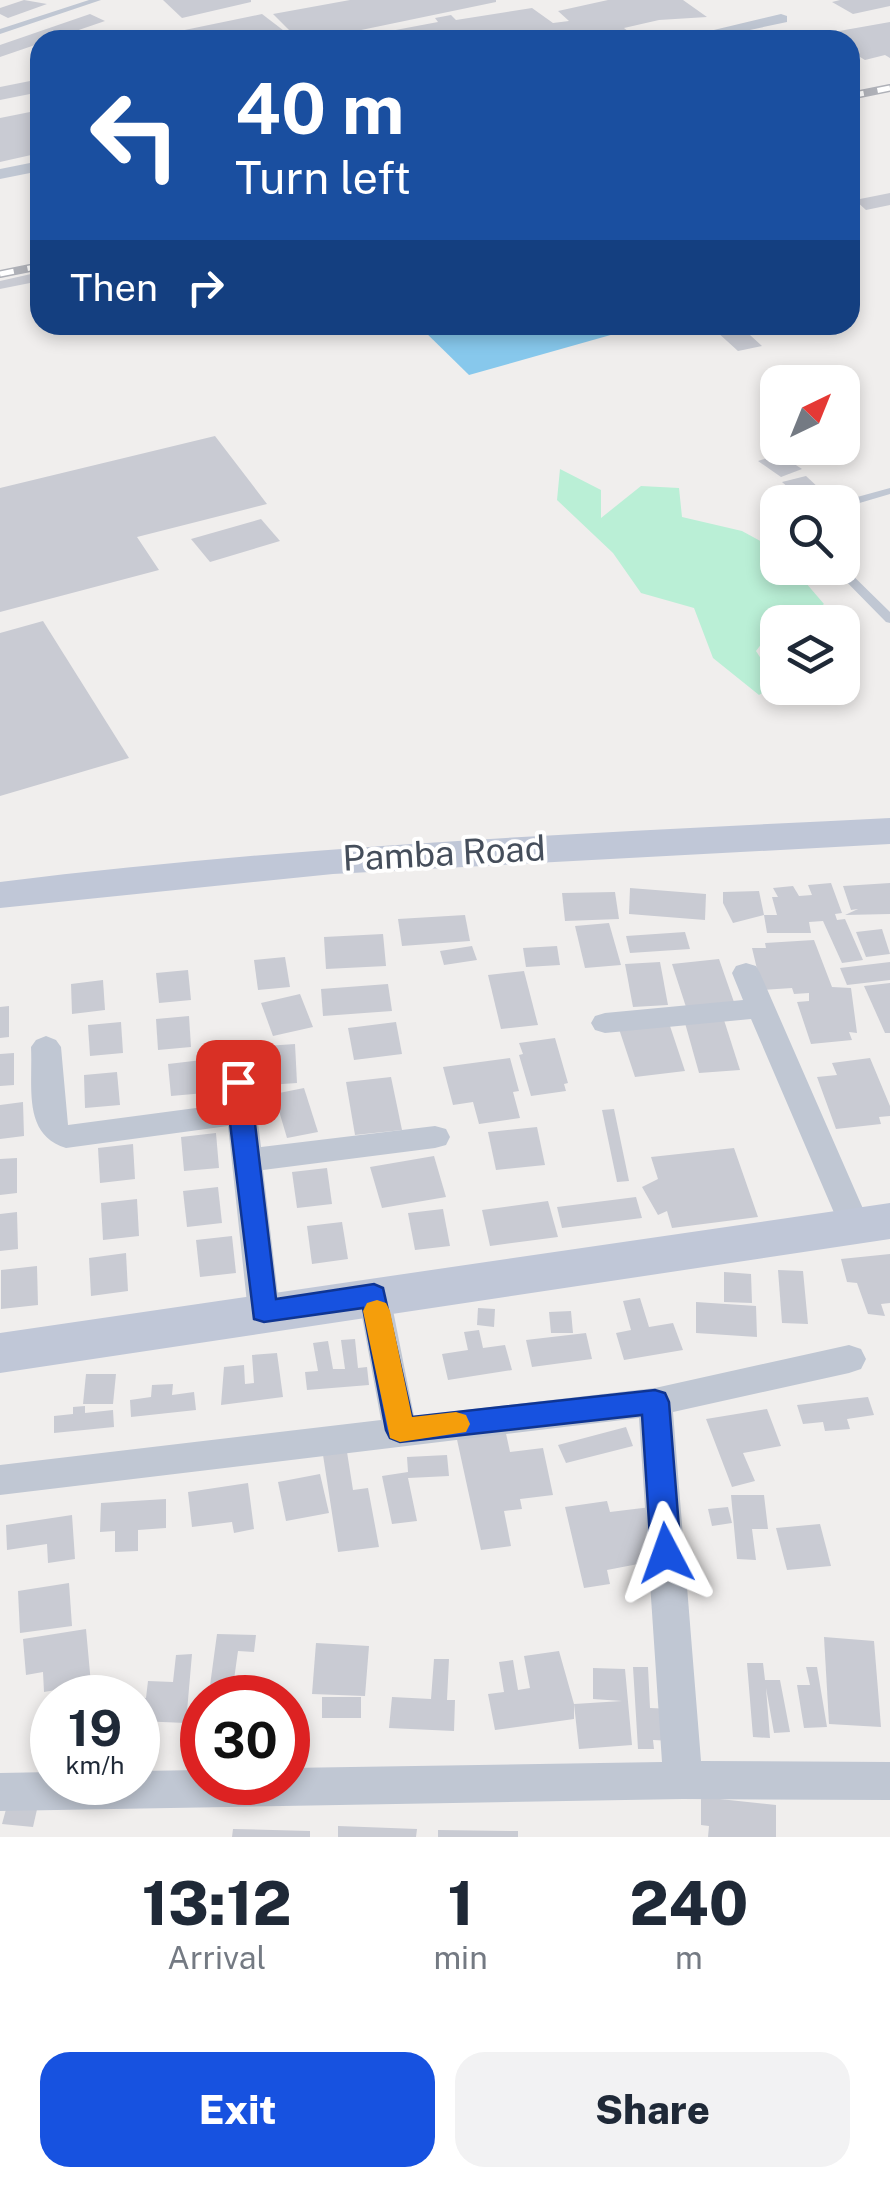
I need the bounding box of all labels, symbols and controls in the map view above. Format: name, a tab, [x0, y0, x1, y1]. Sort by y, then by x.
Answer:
text: 40 m	[235, 67, 405, 150]
icon: left	[70, 70, 200, 200]
text: Turn left	[235, 151, 411, 204]
icon: right	[178, 260, 233, 315]
text: Then	[70, 265, 158, 310]
north arrow	[760, 365, 860, 465]
map controls	[760, 365, 860, 705]
button: search	[760, 485, 860, 585]
button: layers	[760, 605, 860, 705]
street label: Pamba Road	[342, 827, 546, 879]
pin	[196, 1040, 281, 1125]
icon: arrive	[211, 1055, 266, 1110]
position arrow	[614, 1501, 718, 1605]
speed limit sign: 30	[180, 1675, 310, 1805]
text: 19	[68, 1698, 122, 1757]
text: km/h	[66, 1750, 124, 1780]
text: 13:12	[142, 1868, 292, 1939]
text: 1	[447, 1868, 474, 1939]
text: 240	[629, 1868, 748, 1939]
text: Arrival	[167, 1939, 266, 1976]
text: min	[433, 1939, 488, 1976]
text: m	[675, 1939, 703, 1976]
button: Exit	[40, 2052, 435, 2167]
button: Share	[455, 2052, 850, 2167]

